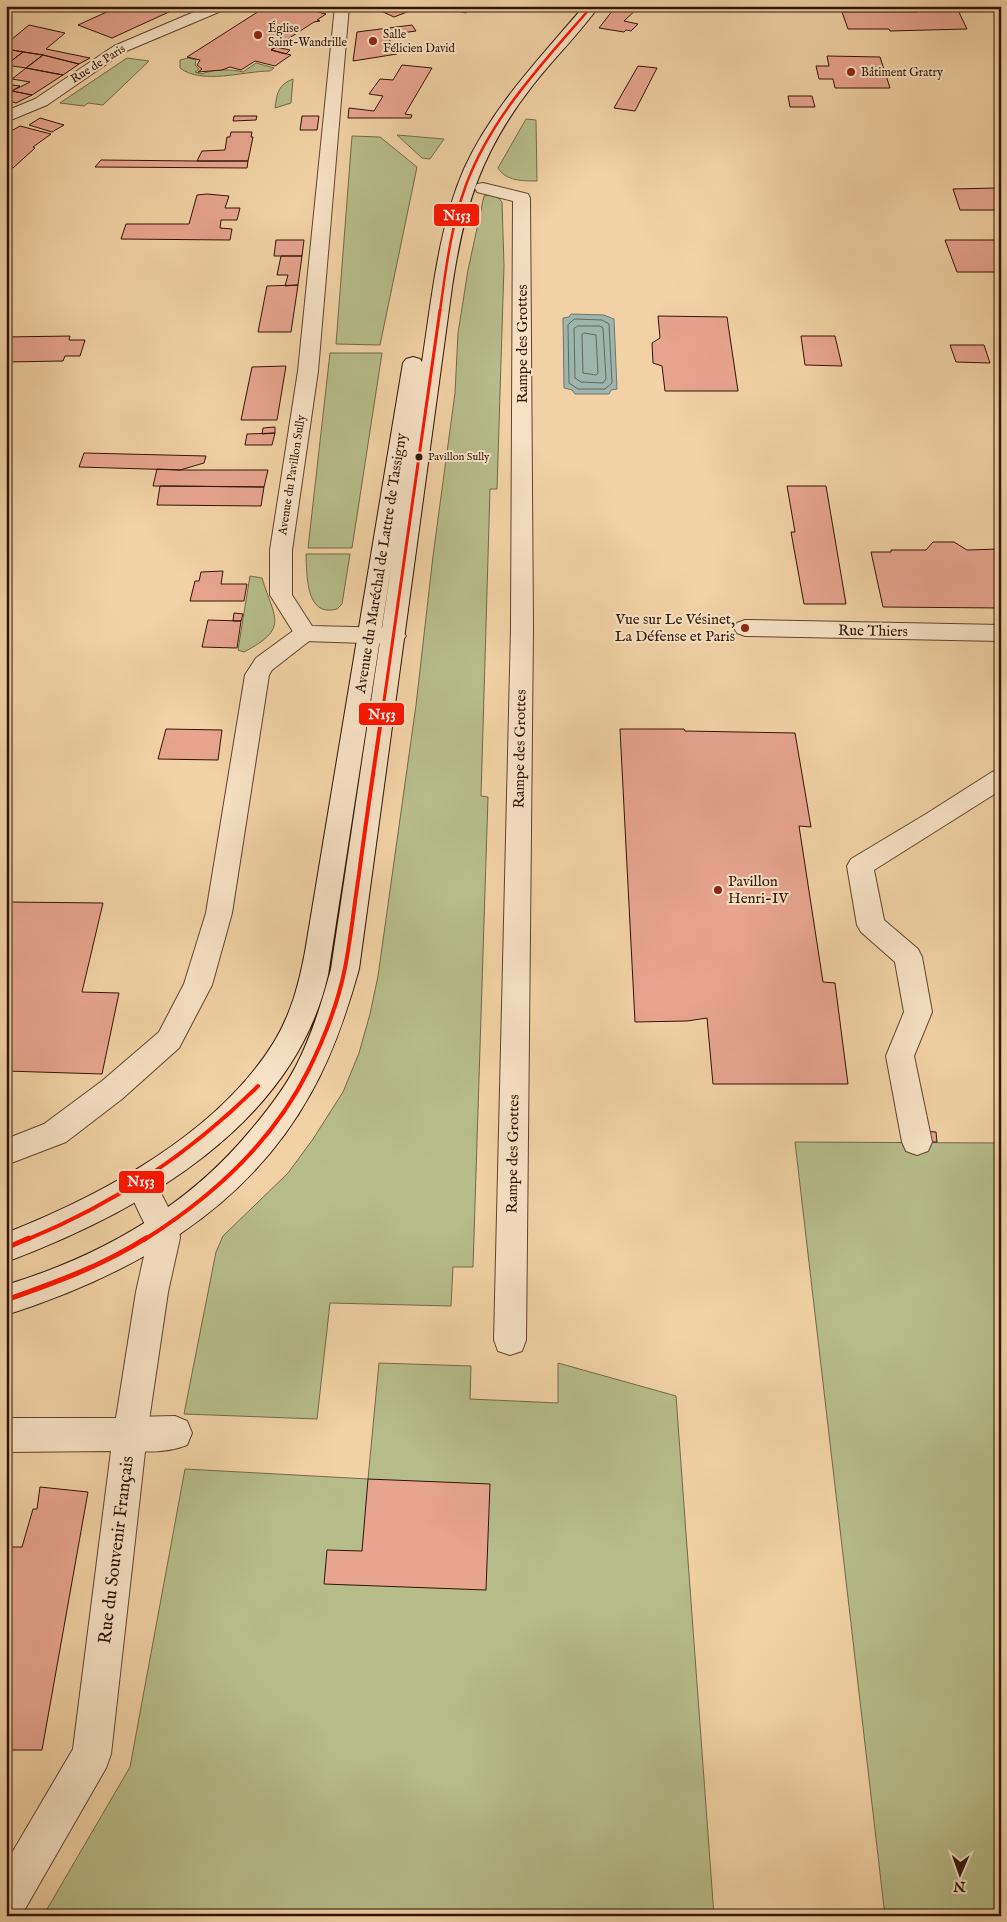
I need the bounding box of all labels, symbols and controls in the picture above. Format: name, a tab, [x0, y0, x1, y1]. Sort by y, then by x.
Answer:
place label: Église Saint-Wandrille	[268, 20, 347, 50]
place label: Salle Félicien David	[383, 27, 455, 56]
marker: Église Saint-Wandrille	[252, 29, 264, 41]
marker: Salle Félicien David	[367, 35, 379, 47]
street label: Rue de Paris	[68, 41, 128, 87]
place label: Bâtiment Gratry	[861, 65, 943, 80]
marker: Bâtiment Gratry	[845, 66, 857, 78]
line badge: N153	[433, 203, 480, 227]
text: N153	[442, 207, 471, 225]
street label: Rampe des Grottes	[513, 284, 532, 404]
street label: Avenue du Pavillon Sully	[275, 414, 309, 537]
street label: Avenue du Maréchal de Lattre de Tassigny	[351, 431, 411, 695]
place label: Pavillon Sully	[428, 450, 490, 464]
marker: Pavillon Sully	[414, 452, 424, 462]
place label: Vue sur Le Vésinet, La Défense et Paris	[615, 610, 735, 646]
street label: Rue Thiers	[838, 621, 908, 641]
marker: Vue sur Le Vésinet, La Défense et Paris	[739, 622, 751, 634]
street label: Rampe des Grottes	[509, 689, 531, 809]
line badge: N153	[358, 702, 405, 726]
text: N153	[367, 706, 396, 724]
place label: Pavillon Henri-IV	[728, 872, 789, 908]
marker: Pavillon Henri-IV	[712, 884, 724, 896]
street label: Rampe des Grottes	[502, 1094, 524, 1214]
line badge: N153	[118, 1170, 165, 1194]
text: N153	[126, 1173, 155, 1191]
street label: Rue du Souvenir Français	[94, 1455, 140, 1645]
north arrow	[934, 1850, 984, 1900]
text: N	[953, 1877, 967, 1895]

